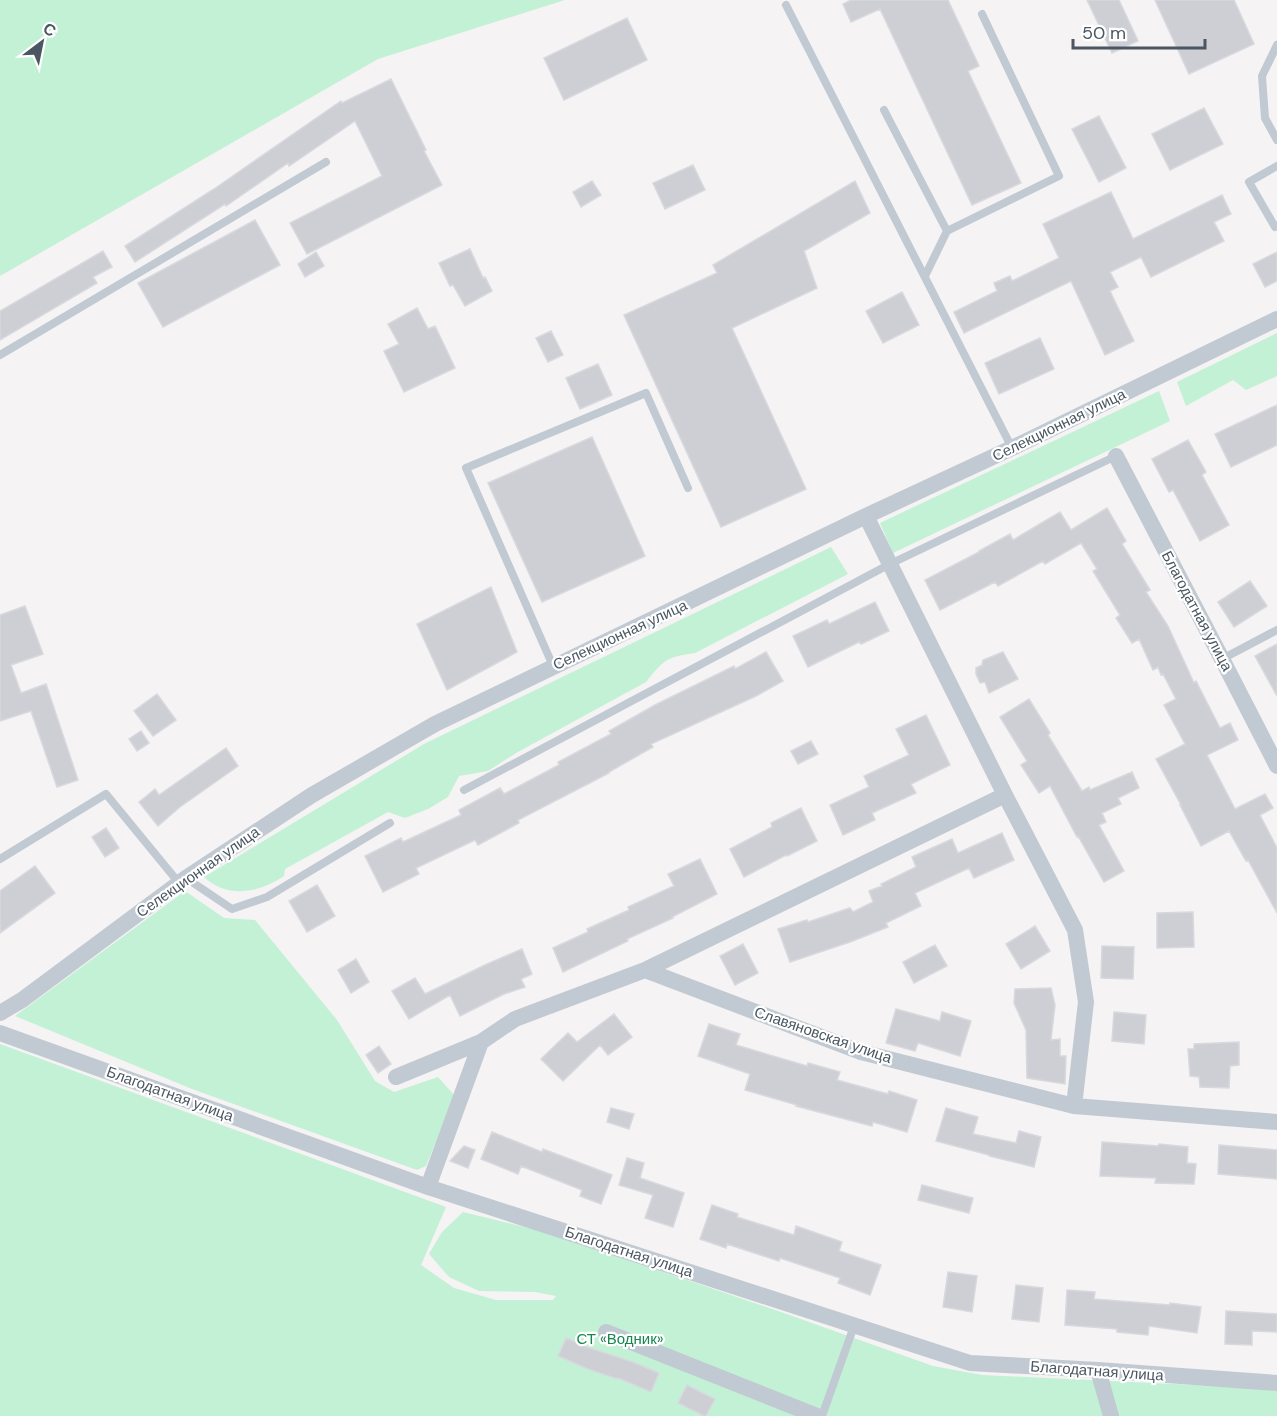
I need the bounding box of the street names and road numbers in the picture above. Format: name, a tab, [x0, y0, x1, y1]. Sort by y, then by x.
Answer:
street label: Селекционная улица	[989, 384, 1130, 466]
street label: Благодатная улица	[1157, 547, 1237, 675]
street label: Селекционная улица	[550, 595, 691, 675]
street label: Селекционная улица	[133, 822, 264, 922]
street label: Славяновская улица	[751, 1002, 895, 1068]
street label: Благодатная улица	[104, 1062, 237, 1126]
street label: Благодатная улица	[562, 1222, 696, 1282]
street label: Благодатная улица	[1030, 1356, 1165, 1386]

